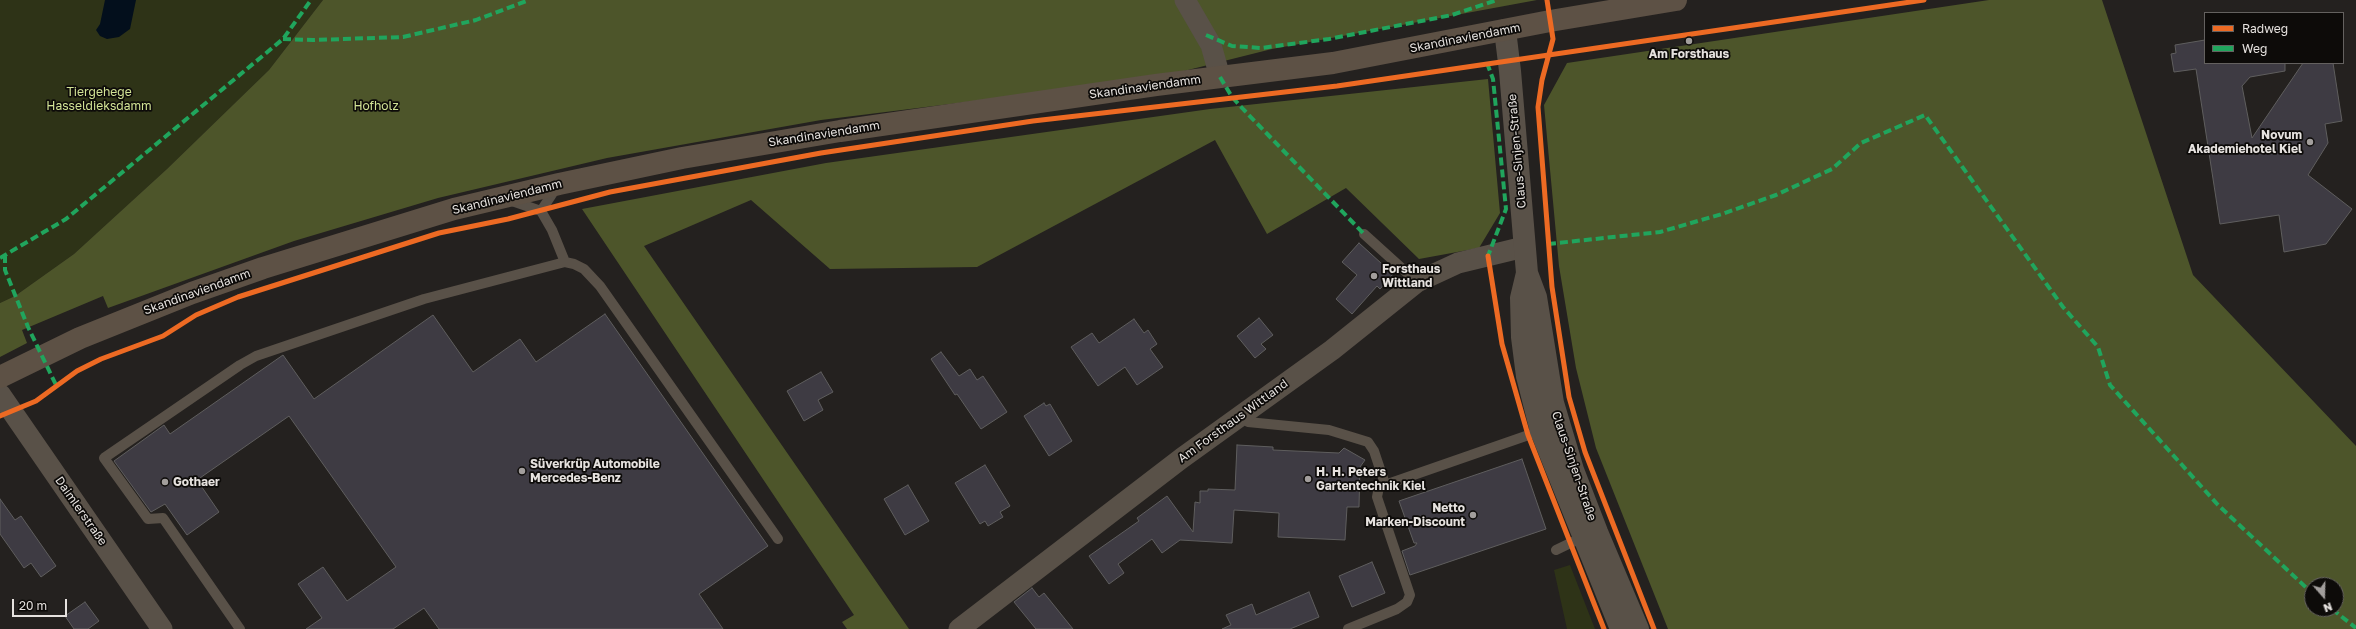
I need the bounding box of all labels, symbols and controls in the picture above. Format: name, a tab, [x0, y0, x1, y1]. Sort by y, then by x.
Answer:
legend	[2204, 12, 2344, 64]
street label: Skandinaviendamm	[1408, 20, 1522, 56]
text: Radweg	[2242, 21, 2288, 36]
marker: Am Forsthaus	[1684, 36, 1694, 46]
text: Weg	[2242, 41, 2267, 56]
place label: Am Forsthaus	[1649, 47, 1729, 61]
street label: Skandinaviendamm	[1088, 72, 1202, 102]
park label: Tiergehege Hasseldieksdamm	[46, 85, 152, 113]
street label: Claus-Sinjen-Straße	[1505, 93, 1529, 209]
park label: Hofholz	[353, 99, 399, 113]
street label: Skandinaviendamm	[767, 118, 881, 150]
place label: Novum Akademiehotel Kiel	[2188, 128, 2302, 156]
marker: Novum Akademiehotel Kiel	[2305, 137, 2315, 147]
street label: Skandinaviendamm	[451, 176, 563, 218]
place label: Forsthaus Wittland	[1382, 262, 1440, 290]
street label: Skandinaviendamm	[142, 266, 252, 318]
marker: Forsthaus Wittland	[1369, 271, 1379, 281]
street label: Am Forsthaus Wittland	[1175, 376, 1291, 466]
street label: Claus-Sinjen-Straße	[1548, 409, 1600, 523]
place label: Süverkrüp Automobile Mercedes-Benz	[530, 457, 660, 485]
place label: H. H. Peters Gartentechnik Kiel	[1316, 465, 1425, 493]
marker: Süverkrüp Automobile Mercedes-Benz	[517, 466, 527, 476]
street label: Daimlerstraße	[52, 474, 110, 548]
marker: H. H. Peters Gartentechnik Kiel	[1303, 474, 1313, 484]
place label: Gothaer	[173, 475, 220, 489]
marker: Gothaer	[160, 477, 170, 487]
place label: Netto Marken-Discount	[1365, 501, 1465, 529]
marker: Netto Marken-Discount	[1468, 510, 1478, 520]
north arrow	[2304, 577, 2344, 617]
scale bar	[14, 591, 69, 617]
text: 20 m	[19, 598, 47, 613]
text: N	[2322, 600, 2334, 615]

